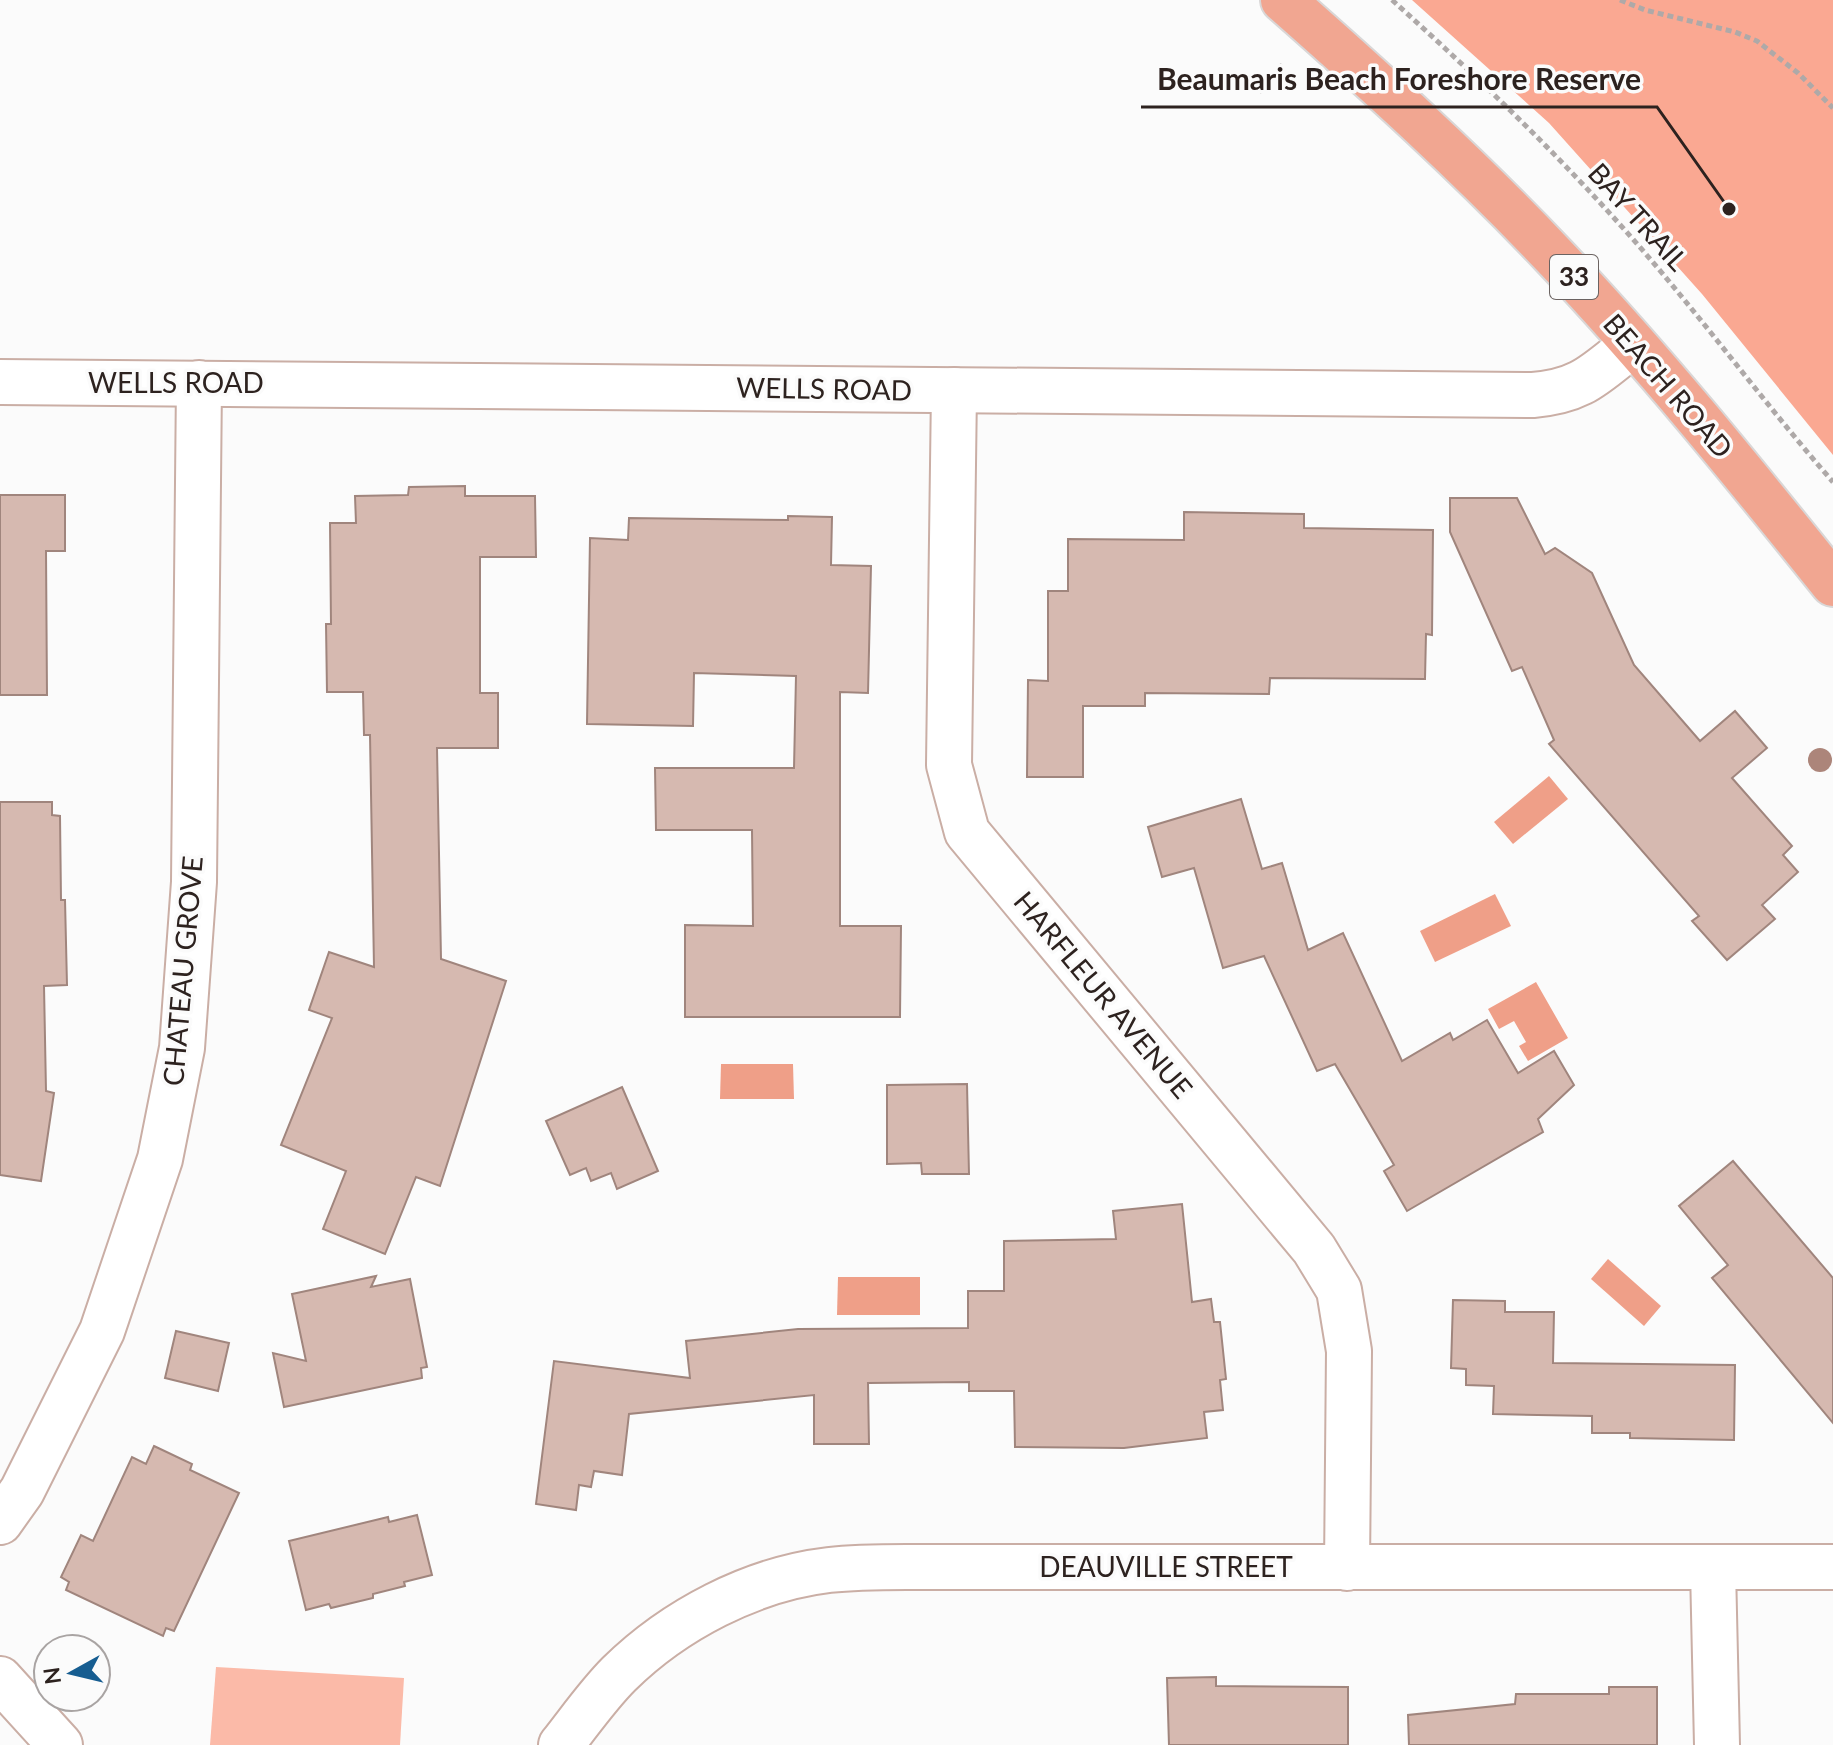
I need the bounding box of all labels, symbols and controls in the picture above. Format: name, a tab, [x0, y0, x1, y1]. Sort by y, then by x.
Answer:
callout: Beaumaris Beach Foreshore Reserve	[1141, 53, 1657, 107]
text: Beaumaris Beach Foreshore Reserve	[1157, 60, 1641, 96]
street label: BAY TRAIL	[1582, 156, 1696, 277]
road number: 33	[1550, 255, 1598, 299]
street label: BEACH ROAD	[1597, 306, 1740, 464]
street label: WELLS ROAD	[88, 365, 264, 399]
street label: WELLS ROAD	[736, 369, 912, 407]
street label: CHATEAU GROVE	[155, 854, 209, 1087]
street label: HARFLEUR AVENUE	[1007, 884, 1200, 1105]
street label: DEAUVILLE STREET	[1039, 1549, 1293, 1583]
north arrow	[32, 1633, 112, 1713]
text: N	[37, 1666, 66, 1686]

